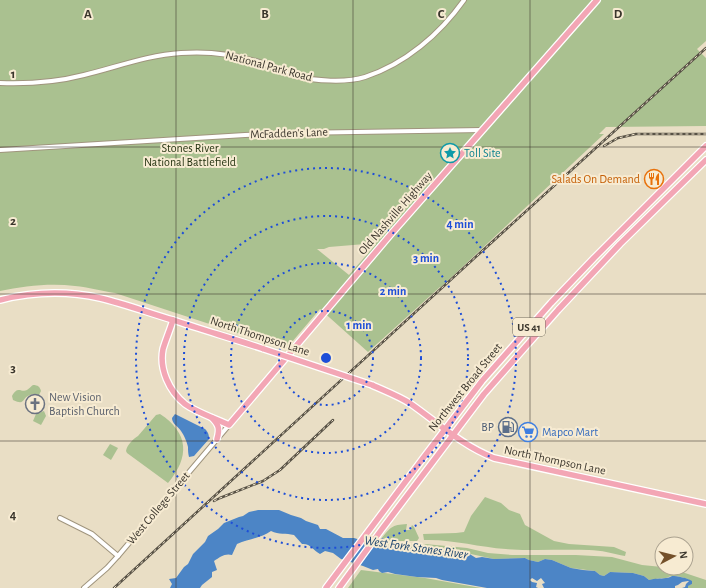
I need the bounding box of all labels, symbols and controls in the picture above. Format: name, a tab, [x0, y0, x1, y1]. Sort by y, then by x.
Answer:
text: A	[84, 8, 92, 21]
text: B	[261, 8, 269, 21]
text: C	[438, 8, 445, 21]
text: D	[614, 8, 623, 21]
street label: National Park Road	[224, 49, 314, 83]
text: 1	[11, 68, 15, 81]
street label: McFadden's Lane	[250, 126, 328, 140]
park label: Stones River National Battlefield	[144, 142, 236, 168]
place icon: Toll Site	[439, 142, 461, 164]
place label: Toll Site	[464, 147, 501, 159]
restaurant icon: Salads On Demand	[643, 168, 665, 190]
street label: Old Nashville Highway	[356, 169, 435, 257]
place label: Salads On Demand	[551, 173, 640, 185]
text: 2	[10, 215, 16, 228]
text: 4 min	[446, 218, 474, 230]
text: 3 min	[413, 252, 439, 264]
text: 2 min	[380, 285, 406, 297]
street label: North Thompson Lane	[209, 314, 311, 358]
road number: US 41	[513, 318, 545, 336]
text: 1 min	[346, 319, 372, 331]
street label: Northwest Broad Street	[426, 341, 504, 433]
centre of rings	[319, 351, 333, 365]
text: 3	[10, 362, 16, 375]
place label: New Vision Baptish Church	[49, 391, 120, 417]
church icon: New Vision Baptish Church	[24, 393, 46, 415]
fuel station icon: BP	[497, 416, 519, 438]
place label: BP	[481, 421, 494, 433]
supermarket icon: Mapco Mart	[517, 421, 539, 443]
place label: Mapco Mart	[542, 426, 598, 438]
street label: North Thompson Lane	[503, 443, 607, 477]
street label: West College Street	[124, 469, 192, 547]
text: 4	[10, 509, 17, 522]
water label: West Fork Stones River	[363, 534, 469, 562]
north arrow	[654, 536, 694, 576]
text: N	[678, 550, 689, 559]

